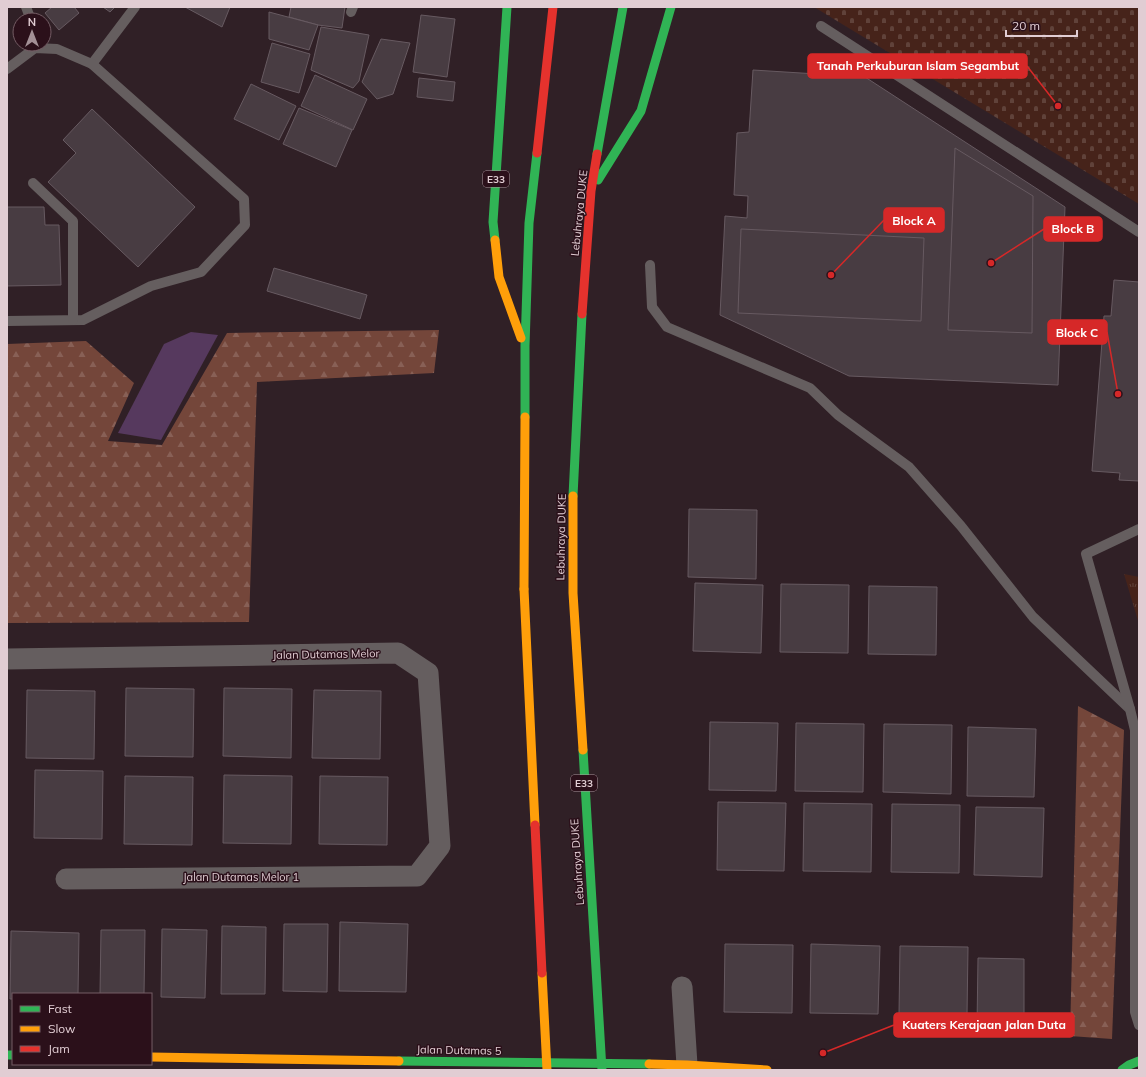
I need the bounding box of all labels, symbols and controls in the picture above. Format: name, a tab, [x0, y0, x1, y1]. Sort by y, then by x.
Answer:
north arrow	[12, 12, 52, 52]
scale bar	[1006, 12, 1077, 38]
text: N	[28, 15, 36, 29]
text: 20 m	[1012, 18, 1040, 33]
callout: Tanah Perkuburan Islam Segambut	[808, 54, 1027, 78]
text: Tanah Perkuburan Islam Segambut	[817, 58, 1020, 73]
street label: Lebuhraya DUKE	[568, 169, 590, 257]
road number: E33	[483, 171, 509, 187]
callout: Block A	[884, 208, 944, 232]
text: Block A	[892, 213, 936, 228]
callout: Block B	[1044, 217, 1102, 241]
text: Block B	[1052, 221, 1094, 236]
callout: Block C	[1048, 320, 1107, 344]
text: Block C	[1056, 325, 1098, 340]
street label: Lebuhraya DUKE	[553, 494, 569, 580]
street label: Jalan Dutamas Melor	[273, 646, 379, 662]
road number: E33	[571, 775, 597, 791]
street label: Lebuhraya DUKE	[567, 818, 587, 906]
street label: Jalan Dutamas Melor 1	[183, 870, 299, 884]
legend	[12, 993, 152, 1065]
text: Fast	[48, 1001, 72, 1016]
callout: Kuaters Kerajaan Jalan Duta	[894, 1013, 1074, 1037]
text: Kuaters Kerajaan Jalan Duta	[902, 1017, 1066, 1032]
text: Slow	[48, 1021, 76, 1036]
text: Jam	[48, 1041, 70, 1056]
street label: Jalan Dutamas 5	[416, 1042, 502, 1058]

